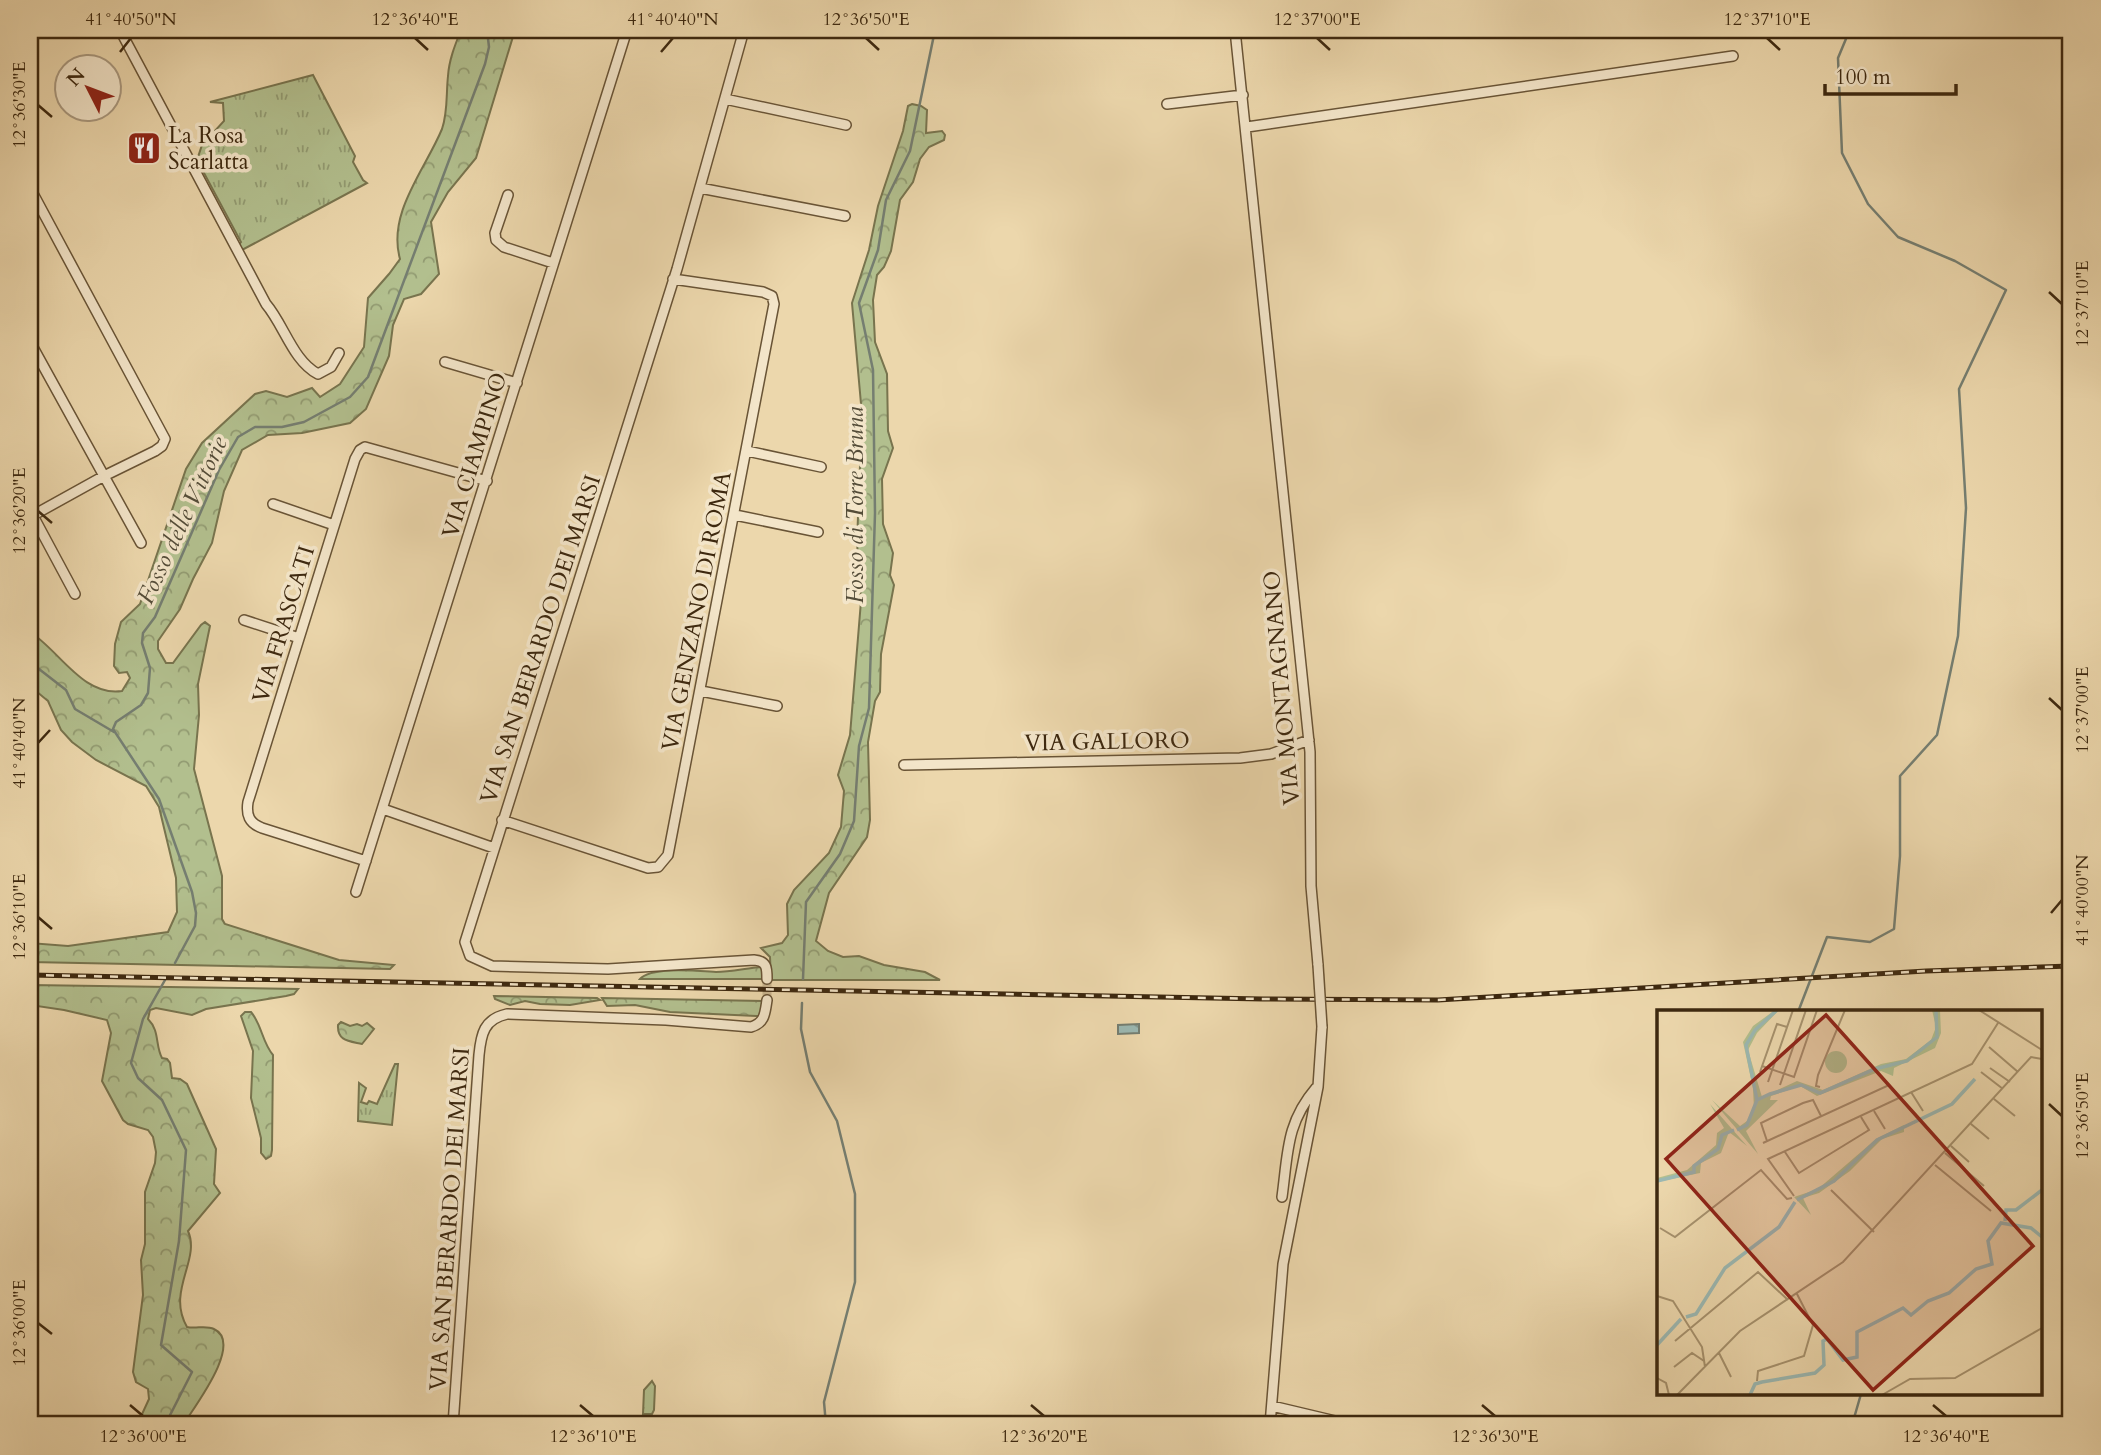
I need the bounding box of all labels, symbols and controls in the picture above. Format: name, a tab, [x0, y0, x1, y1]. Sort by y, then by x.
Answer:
text: 41°40'50"N	[85, 7, 177, 32]
text: 12°36'40"E	[371, 7, 459, 32]
text: 41°40'40"N	[627, 7, 719, 32]
text: 12°36'50"E	[822, 7, 910, 32]
text: 12°37'00"E	[1273, 7, 1361, 32]
text: 12°37'10"E	[1723, 7, 1811, 32]
north arrow	[52, 52, 122, 122]
scale bar	[1825, 52, 1956, 96]
text: 12°36'30"E	[7, 61, 32, 149]
text: N	[61, 62, 92, 92]
text: 100 m	[1835, 63, 1891, 92]
place label: La Rosa Scarlatta	[168, 120, 249, 177]
restaurant icon: La Rosa Scarlatta	[125, 129, 163, 167]
text: 12°37'10"E	[2070, 260, 2095, 348]
street label: VIA CIAMPINO	[435, 369, 514, 542]
water label: Fosso di Torre Bruna	[839, 406, 872, 603]
water label: Fosso delle Vittorie	[129, 431, 236, 609]
text: 12°36'20"E	[7, 467, 32, 555]
street label: VIA GENZANO DI ROMA	[654, 468, 739, 754]
street label: VIA SAN BERARDO DEI MARSI	[473, 471, 608, 808]
street label: VIA FRASCATI	[245, 542, 322, 707]
street label: VIA MONTAGNANO	[1256, 569, 1307, 807]
text: 12°37'00"E	[2070, 666, 2095, 754]
text: 41°40'40"N	[7, 697, 32, 789]
street label: VIA GALLORO	[1024, 725, 1190, 758]
text: 41°40'00"N	[2070, 854, 2095, 946]
text: 12°36'10"E	[7, 873, 32, 961]
inset map	[1657, 1010, 2042, 1396]
street label: VIA SAN BERARDO DEI MARSI	[422, 1046, 477, 1392]
text: 12°36'50"E	[2070, 1072, 2095, 1160]
text: 12°36'00"E	[7, 1279, 32, 1367]
text: 12°36'00"E	[99, 1424, 187, 1449]
text: 12°36'10"E	[549, 1424, 637, 1449]
text: 12°36'20"E	[1000, 1424, 1088, 1449]
text: 12°36'30"E	[1451, 1424, 1539, 1449]
text: 12°36'40"E	[1902, 1424, 1990, 1449]

